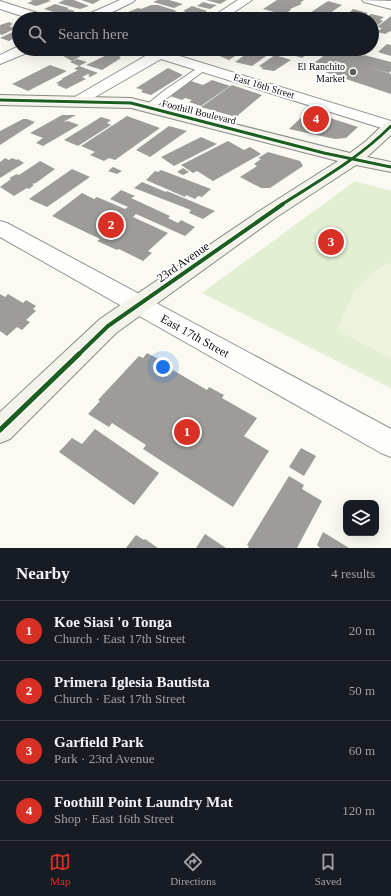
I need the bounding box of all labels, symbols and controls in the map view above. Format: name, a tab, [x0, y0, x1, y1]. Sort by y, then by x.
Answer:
search box	[12, 12, 379, 56]
icon: search	[26, 23, 48, 45]
text: Search here	[58, 26, 128, 42]
place label: El Ranchito Market	[298, 61, 345, 84]
marker: El Ranchito Market	[348, 67, 358, 77]
street label: East 16th Street	[232, 71, 296, 101]
street label: Foothill Boulevard	[161, 97, 237, 127]
pin: 4	[303, 104, 329, 134]
pin: 2	[98, 210, 124, 240]
pin: 3	[318, 227, 344, 257]
street label: 23rd Avenue	[154, 239, 212, 285]
street label: East 17th Street	[158, 311, 232, 361]
your location	[153, 357, 173, 377]
pin: 1	[174, 417, 200, 447]
map controls	[343, 500, 379, 536]
button: layers	[343, 500, 379, 536]
text: Nearby	[16, 564, 70, 583]
text: 4 results	[331, 566, 375, 581]
text: Koe Siasi 'o Tonga	[54, 614, 172, 630]
text: 1	[26, 623, 32, 638]
text: 20 m	[349, 623, 375, 638]
text: Church · East 17th Street	[54, 631, 185, 646]
text: Primera Iglesia Bautista	[54, 674, 210, 690]
text: 2	[26, 683, 32, 698]
text: 50 m	[349, 683, 375, 698]
text: Church · East 17th Street	[54, 691, 185, 706]
text: Garfield Park	[54, 734, 144, 750]
text: 3	[26, 743, 32, 758]
text: 60 m	[349, 743, 375, 758]
text: Park · 23rd Avenue	[54, 751, 154, 766]
text: Foothill Point Laundry Mat	[54, 794, 233, 810]
text: 4	[26, 803, 32, 818]
text: 120 m	[342, 803, 375, 818]
text: Shop · East 16th Street	[54, 811, 174, 826]
tab: Map	[49, 851, 71, 887]
tab: Directions	[170, 851, 216, 887]
tab: Saved	[315, 851, 342, 887]

